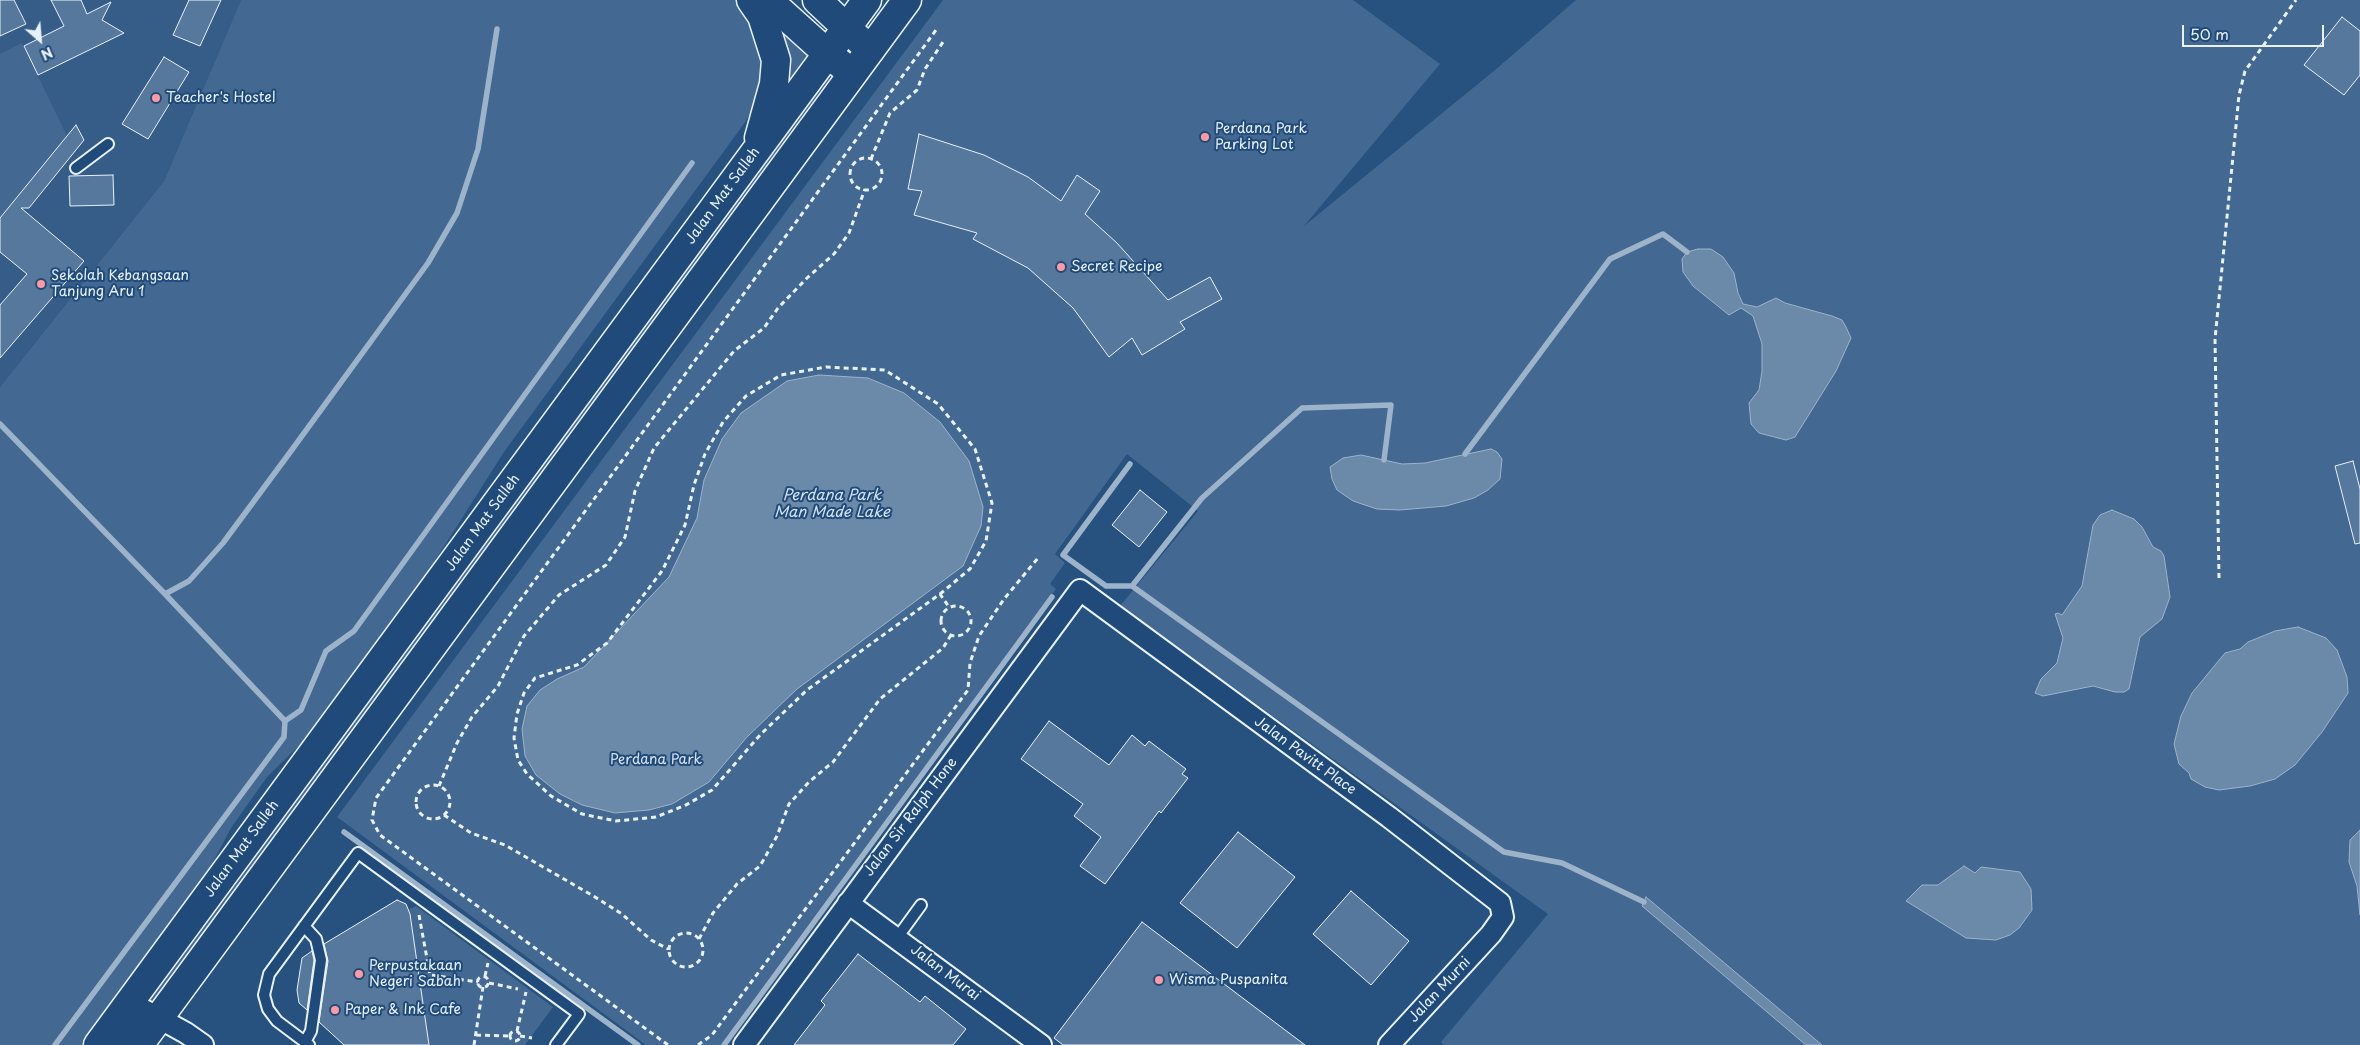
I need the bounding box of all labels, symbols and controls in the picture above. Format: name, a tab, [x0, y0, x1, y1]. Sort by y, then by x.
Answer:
north arrow	[15, 15, 65, 65]
scale bar	[2185, 15, 2328, 47]
text: 50 m	[2190, 22, 2229, 45]
text: N	[37, 42, 57, 66]
place label: Teacher's Hostel	[166, 90, 275, 106]
marker: Teacher's Hostel	[150, 92, 162, 104]
place label: Perdana Park Parking Lot	[1215, 121, 1307, 154]
marker: Perdana Park Parking Lot	[1199, 131, 1211, 143]
street label: Jalan Mat Salleh	[682, 144, 764, 248]
place label: Secret Recipe	[1071, 259, 1162, 275]
marker: Secret Recipe	[1055, 261, 1067, 273]
place label: Sekolah Kebangsaan Tanjung Aru 1	[51, 268, 189, 300]
marker: Sekolah Kebangsaan Tanjung Aru 1	[35, 278, 47, 290]
street label: Jalan Mat Salleh	[442, 471, 524, 575]
water label: Perdana Park Man Made Lake	[774, 487, 890, 522]
street label: Jalan Pavitt Place	[1251, 713, 1359, 799]
park label: Perdana Park	[610, 752, 702, 768]
street label: Jalan Sir Ralph Hone	[861, 754, 961, 880]
street label: Jalan Mat Salleh	[201, 797, 283, 901]
street label: Jalan Murai	[907, 941, 983, 1005]
street label: Jalan Murni	[1406, 954, 1474, 1026]
place label: Perpustakaan Negeri Sabah	[369, 958, 462, 990]
marker: Perpustakaan Negeri Sabah	[353, 968, 365, 980]
place label: Wisma Puspanita	[1169, 972, 1288, 988]
marker: Wisma Puspanita	[1153, 974, 1165, 986]
place label: Paper & Ink Cafe	[345, 1002, 461, 1018]
marker: Paper & Ink Cafe	[329, 1004, 341, 1016]

